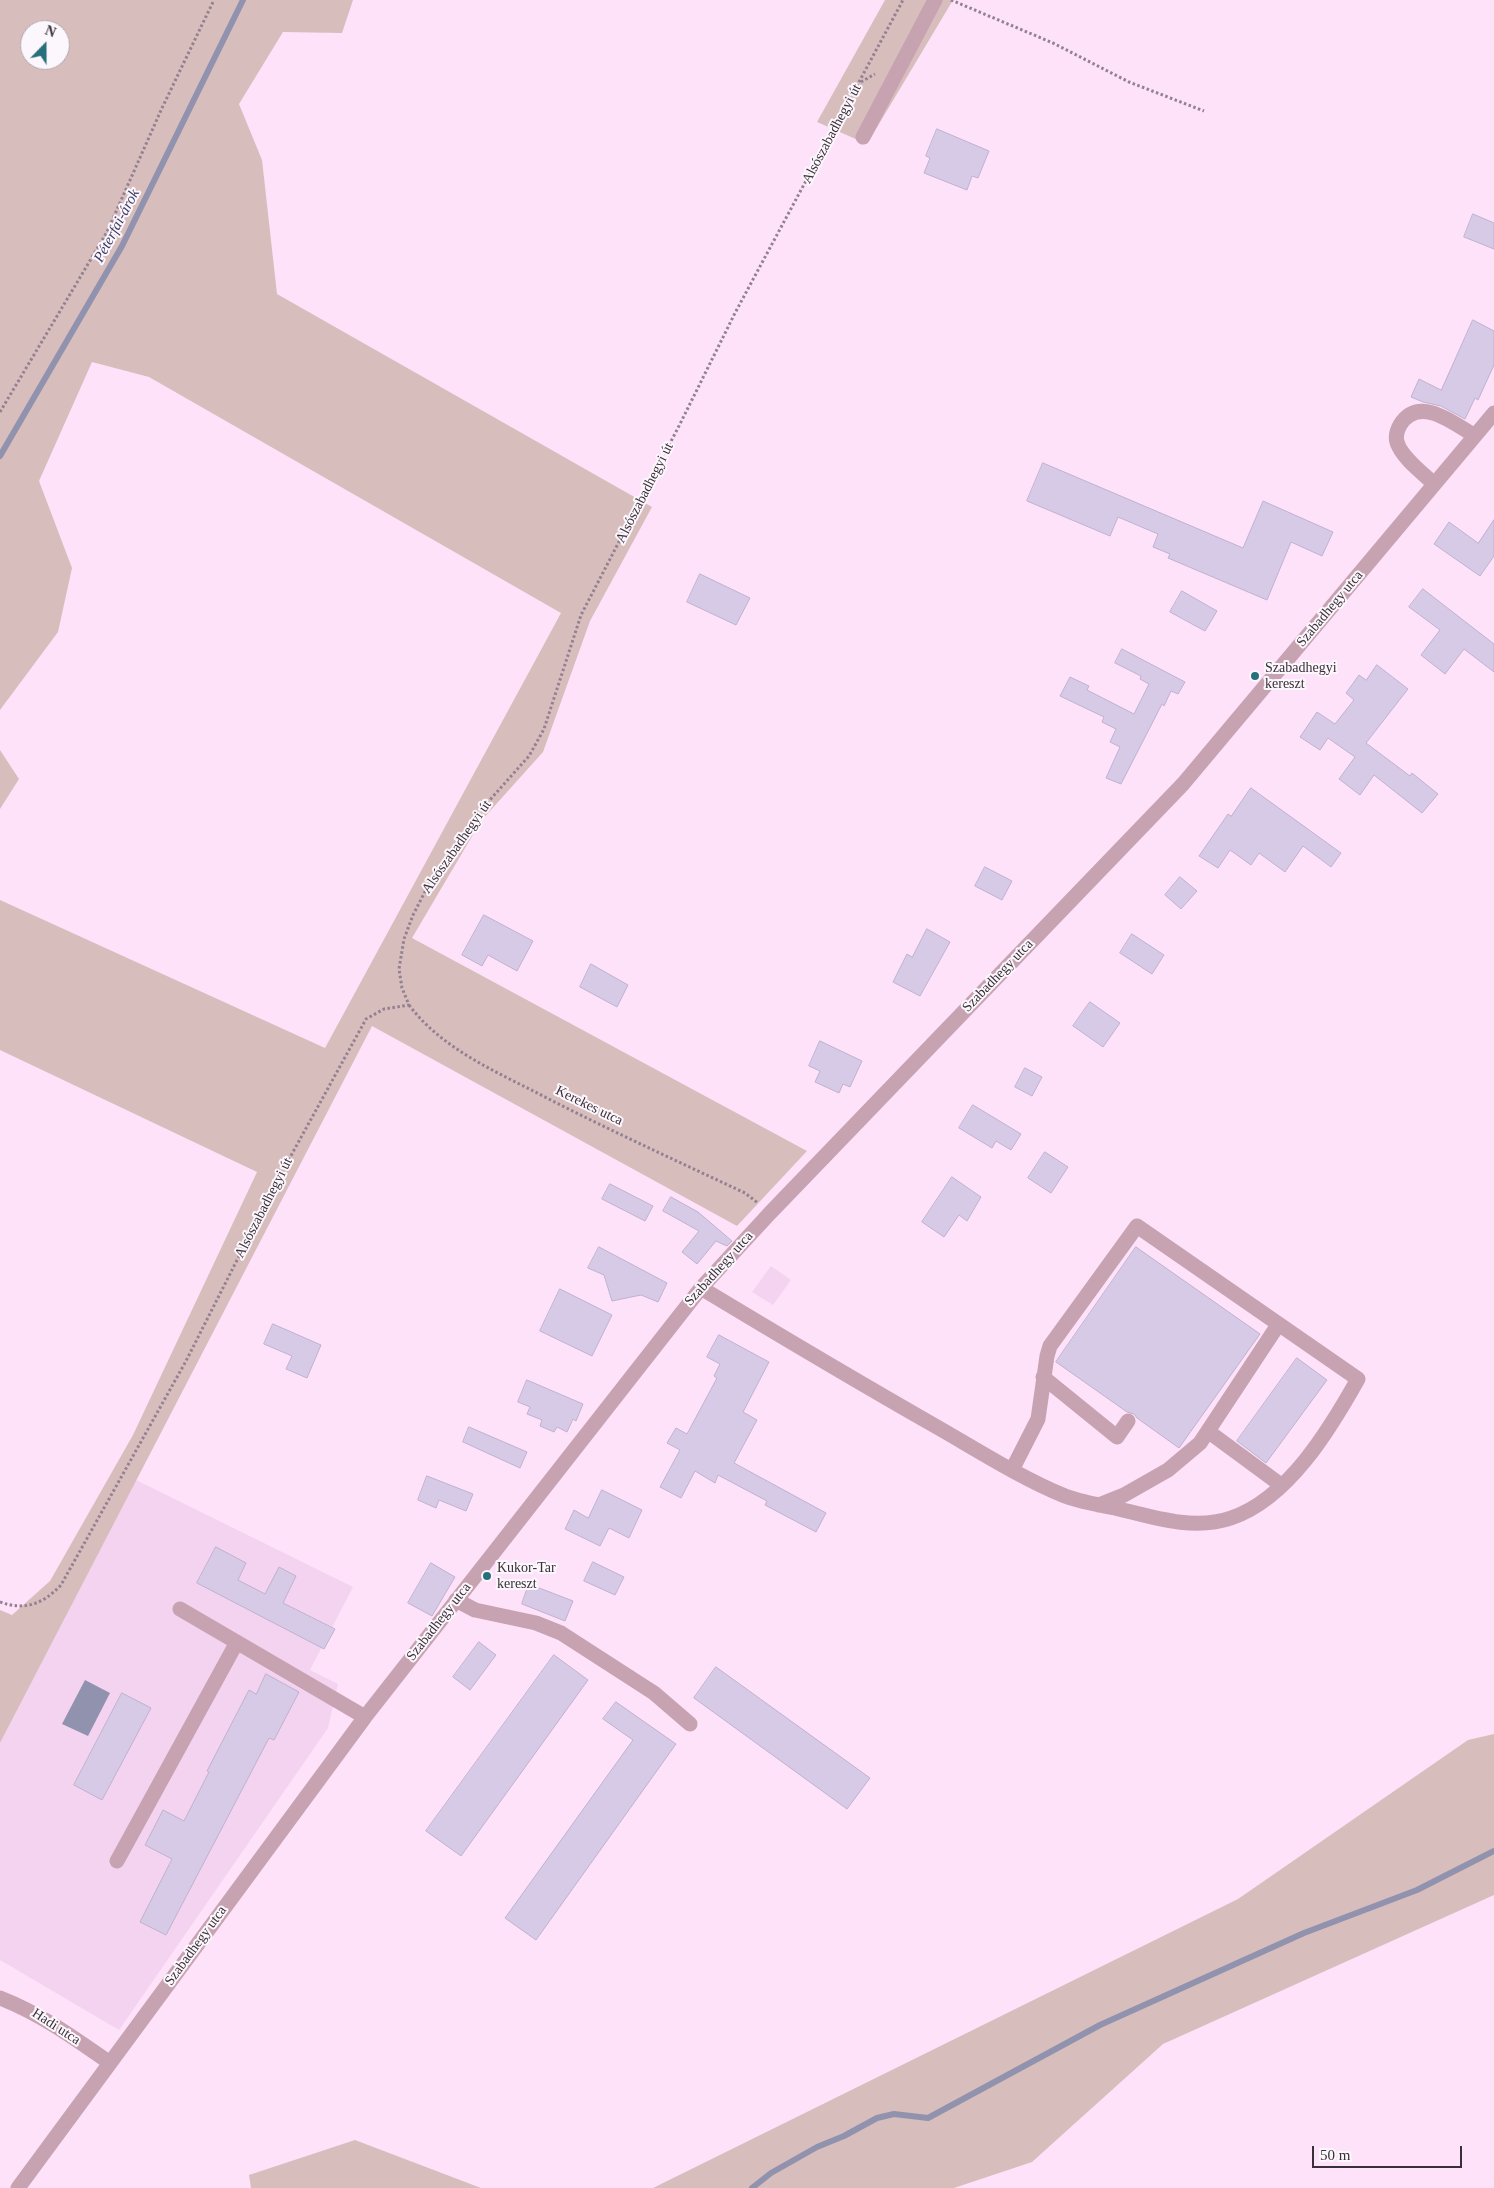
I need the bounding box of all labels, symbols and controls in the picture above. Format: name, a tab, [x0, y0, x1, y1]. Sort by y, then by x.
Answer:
north arrow	[20, 20, 70, 70]
text: N	[43, 23, 58, 40]
street label: Alsószabadhegyi út	[799, 81, 865, 187]
water label: Péterfai-árok	[90, 186, 144, 266]
street label: Alsószabadhegyi út	[613, 440, 677, 546]
street label: Szabadhegy utca	[1293, 567, 1367, 651]
place label: Szabadhegyi kereszt	[1265, 660, 1337, 692]
marker: Szabadhegyi kereszt	[1249, 670, 1261, 682]
street label: Alsószabadhegyi út	[419, 797, 495, 897]
street label: Szabadhegy utca	[959, 936, 1037, 1016]
street label: Kerekes utca	[553, 1083, 625, 1129]
street label: Alsószabadhegyi út	[232, 1155, 296, 1261]
street label: Szabadhegy utca	[681, 1228, 757, 1310]
place label: Kukor-Tar kereszt	[497, 1560, 556, 1592]
marker: Kukor-Tar kereszt	[481, 1570, 493, 1582]
street label: Szabadhegy utca	[403, 1580, 475, 1664]
street label: Szabadhegy utca	[161, 1903, 231, 1989]
street label: Hadi utca	[29, 2005, 83, 2049]
scale bar	[1314, 2136, 1464, 2168]
text: 50 m	[1320, 2147, 1350, 2163]

